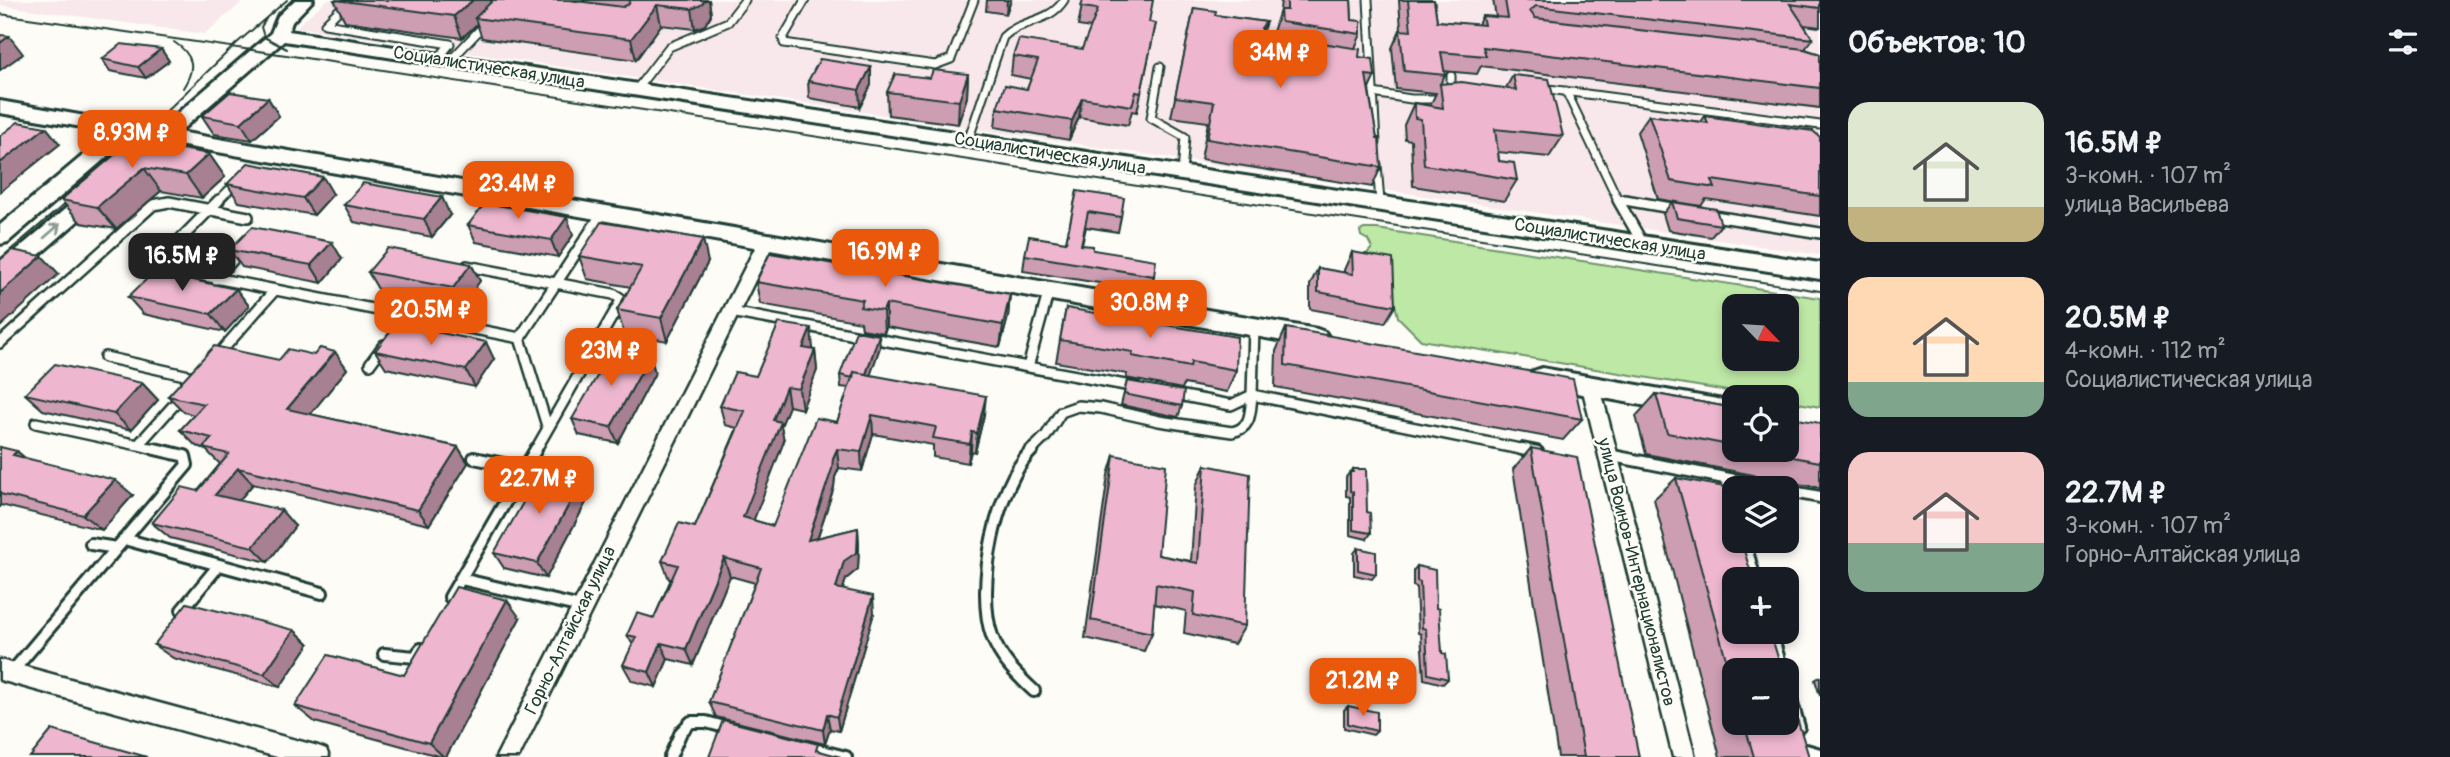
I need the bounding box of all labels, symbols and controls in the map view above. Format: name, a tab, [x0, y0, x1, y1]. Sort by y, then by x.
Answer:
icon: filters	[2384, 23, 2422, 61]
text: Объектов: 10	[1848, 24, 2026, 61]
pin: 34M ₽	[1231, 31, 1329, 90]
text: 34M ₽	[1249, 38, 1311, 67]
street label: Социалистическая улица	[391, 41, 586, 94]
pin: 8.93M ₽	[67, 110, 197, 170]
text: 8.93M ₽	[94, 118, 170, 147]
text: 16.5M ₽	[2065, 124, 2163, 161]
street label: Социалистическая улица	[952, 127, 1147, 180]
icon: home	[1904, 130, 1988, 214]
text: 3-комн. · 107 m²	[2065, 161, 2231, 190]
pin: 23.4M ₽	[453, 162, 583, 221]
text: 23.4M ₽	[479, 169, 557, 198]
text: улица Васильева	[2065, 190, 2229, 219]
street label: Социалистическая улица	[1512, 213, 1707, 266]
one-way arrow	[42, 224, 60, 239]
pin: 16.9M ₽	[820, 230, 950, 289]
pin: 16.5M ₽	[117, 233, 247, 293]
text: 16.9M ₽	[848, 237, 922, 266]
text: 16.5M ₽	[144, 241, 220, 270]
pin: 30.8M ₽	[1085, 280, 1215, 340]
pin: 20.5M ₽	[366, 288, 496, 347]
text: 30.8M ₽	[1110, 288, 1190, 317]
north arrow	[1722, 294, 1799, 371]
map controls	[1722, 294, 1799, 735]
text: 20.5M ₽	[390, 295, 472, 324]
text: 20.5M ₽	[2065, 299, 2171, 336]
icon: home	[1904, 305, 1988, 389]
pin: 23M ₽	[562, 328, 660, 388]
text: 23M ₽	[581, 336, 641, 365]
text: 4-комн. · 112 m²	[2065, 336, 2226, 365]
text: Социалистическая улица	[2065, 365, 2312, 394]
button: locate	[1722, 385, 1799, 462]
street label: улица Воинов-Интернационалистов	[1592, 435, 1681, 709]
pin: 22.7M ₽	[474, 456, 604, 516]
text: 22.7M ₽	[500, 464, 578, 493]
text: 22.7M ₽	[2065, 474, 2167, 511]
button: layers	[1722, 476, 1799, 553]
icon: home	[1904, 480, 1988, 564]
text: 3-комн. · 107 m²	[2065, 511, 2231, 540]
text: Горно-Алтайская улица	[2065, 540, 2300, 569]
street label: Горно-Алтайская улица	[520, 542, 621, 718]
button: +	[1722, 567, 1799, 644]
pin: 21.2M ₽	[1298, 658, 1428, 718]
button: −	[1722, 658, 1799, 735]
text: 21.2M ₽	[1325, 666, 1401, 695]

